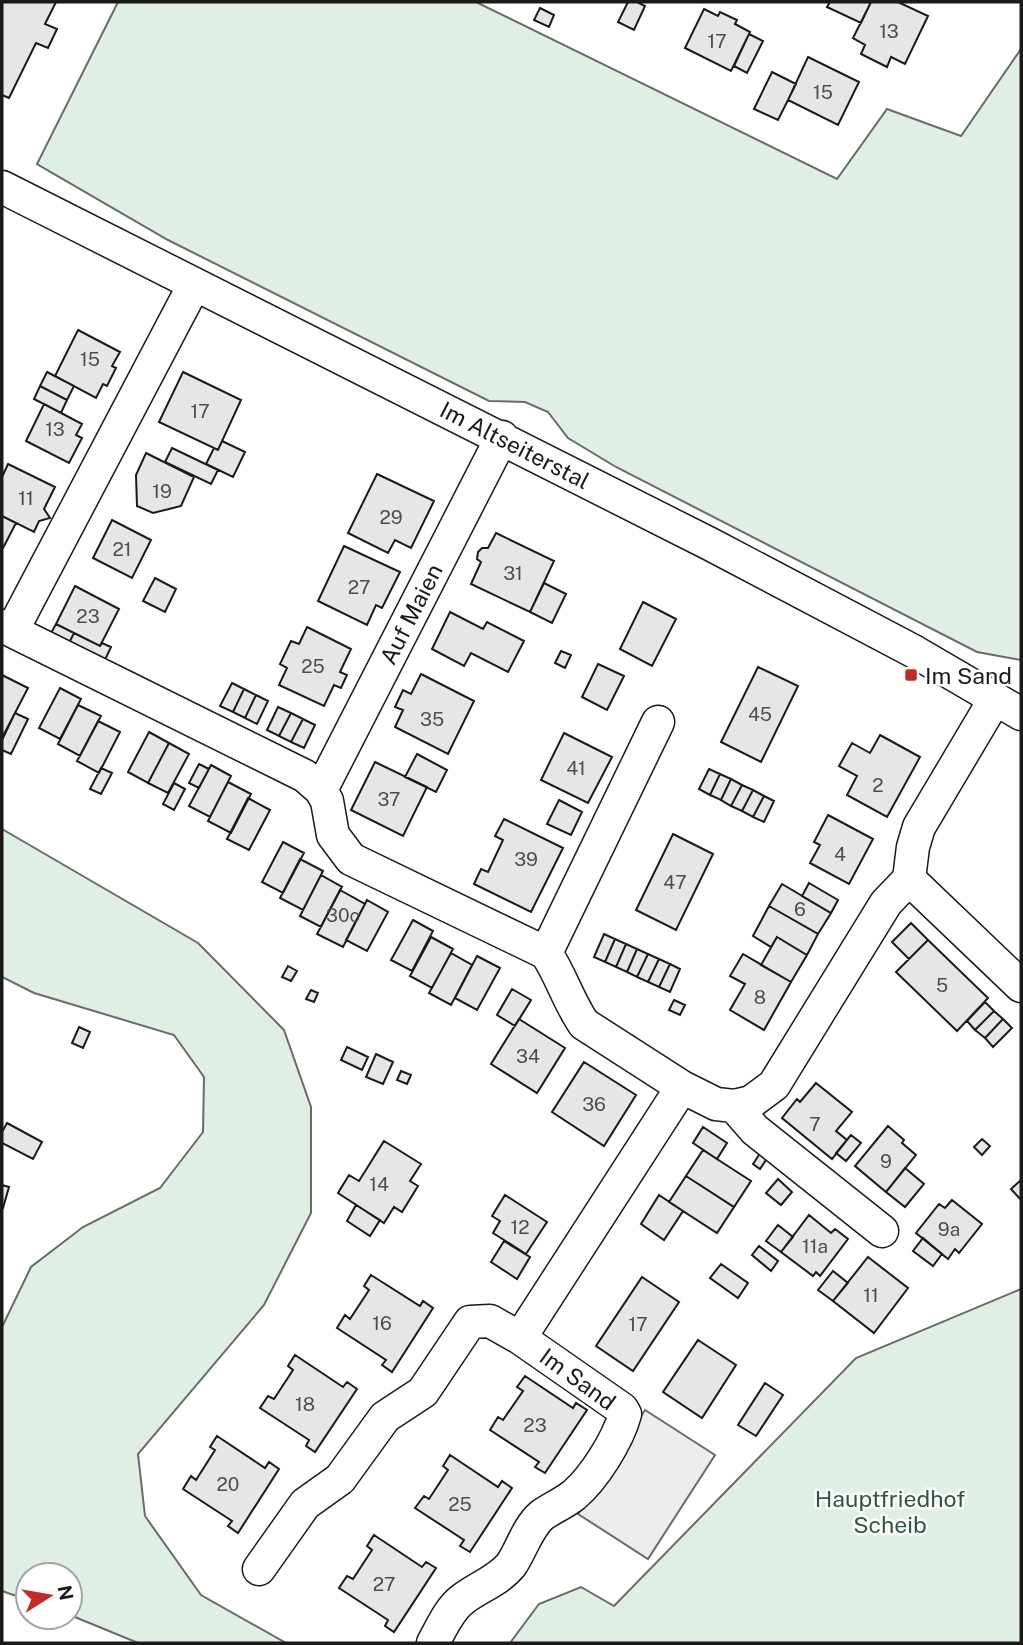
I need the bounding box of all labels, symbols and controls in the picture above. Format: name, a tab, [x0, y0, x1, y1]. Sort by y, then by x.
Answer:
house number: 13	[879, 20, 899, 42]
house number: 17	[707, 30, 727, 52]
house number: 15	[813, 81, 833, 103]
house number: 15	[80, 348, 100, 370]
street label: Im Altseiterstal	[436, 396, 594, 494]
house number: 17	[190, 400, 210, 422]
house number: 13	[45, 418, 65, 440]
house number: 19	[152, 480, 172, 502]
house number: 11	[18, 487, 34, 509]
house number: 29	[379, 506, 403, 528]
house number: 21	[112, 538, 132, 560]
street label: Auf Maien	[374, 559, 448, 669]
house number: 31	[503, 562, 523, 584]
house number: 27	[348, 576, 370, 598]
house number: 23	[76, 605, 100, 627]
house number: 25	[301, 655, 325, 677]
place label: Im Sand	[925, 662, 1012, 689]
marker: Im Sand	[903, 667, 919, 683]
house number: 45	[748, 703, 772, 725]
house number: 35	[420, 708, 444, 730]
house number: 41	[566, 757, 586, 779]
house number: 2	[872, 774, 884, 796]
house number: 37	[377, 788, 401, 810]
house number: 4	[834, 843, 846, 865]
house number: 39	[514, 848, 538, 870]
house number: 47	[663, 871, 687, 893]
house number: 6	[794, 898, 806, 920]
house number: 30c	[326, 904, 360, 926]
house number: 5	[936, 974, 948, 996]
house number: 8	[754, 986, 766, 1008]
house number: 34	[516, 1045, 540, 1067]
house number: 36	[582, 1093, 606, 1115]
house number: 7	[809, 1113, 821, 1135]
house number: 9	[880, 1150, 892, 1172]
house number: 14	[369, 1173, 389, 1195]
house number: 12	[510, 1216, 530, 1238]
house number: 9a	[938, 1218, 960, 1240]
house number: 11a	[802, 1235, 828, 1257]
house number: 11	[863, 1284, 879, 1306]
house number: 16	[372, 1312, 392, 1334]
house number: 17	[628, 1313, 648, 1335]
street label: Im Sand	[535, 1342, 621, 1416]
house number: 18	[295, 1393, 315, 1415]
house number: 23	[523, 1414, 547, 1436]
house number: 20	[217, 1473, 239, 1495]
park label: Hauptfriedhof Scheib	[815, 1485, 965, 1538]
house number: 25	[448, 1493, 472, 1515]
north arrow	[14, 1561, 84, 1631]
house number: 27	[373, 1573, 395, 1595]
text: N	[53, 1583, 78, 1602]

